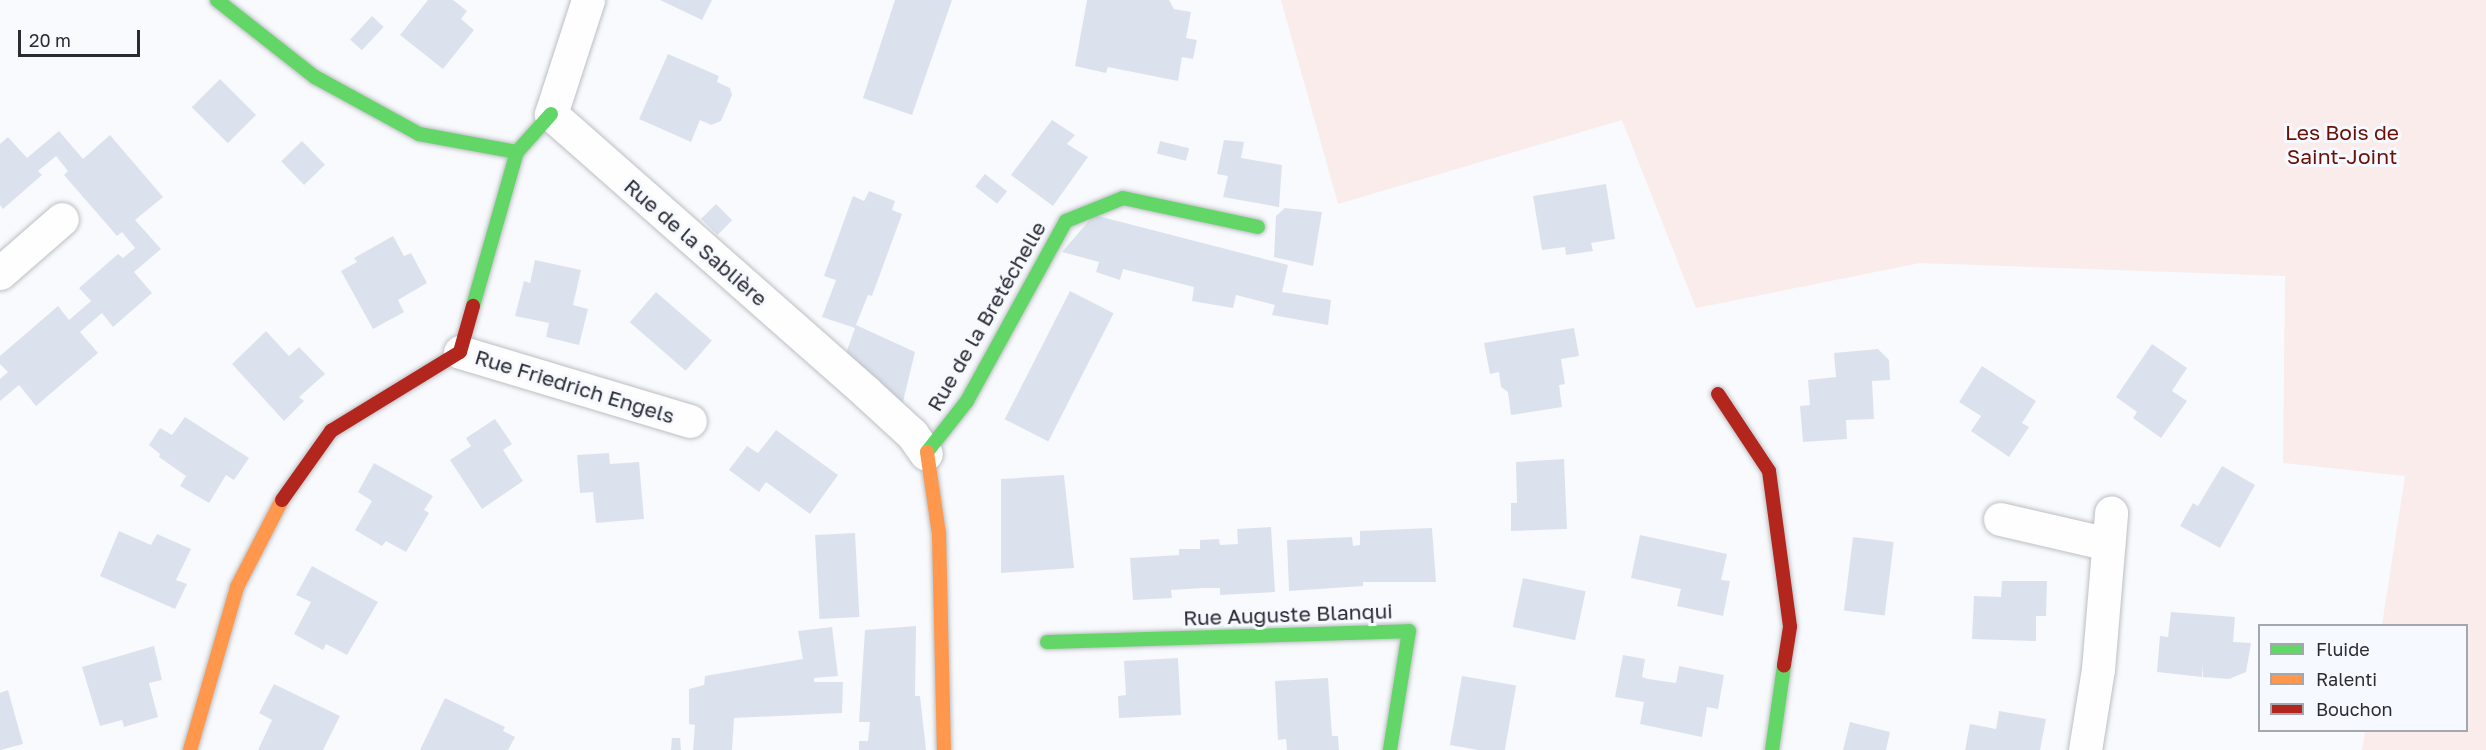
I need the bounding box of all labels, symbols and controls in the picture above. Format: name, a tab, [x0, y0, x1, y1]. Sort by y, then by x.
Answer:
scale bar	[21, 18, 142, 56]
text: 20 m	[29, 29, 71, 51]
park label: Les Bois de Saint-Joint	[2285, 119, 2399, 169]
street label: Rue de la Sablière	[619, 173, 773, 311]
street label: Rue de la Bretéchelle	[921, 217, 1051, 415]
street label: Rue Friedrich Engels	[472, 344, 678, 428]
street label: Rue Auguste Blanqui	[1183, 598, 1393, 630]
legend	[2258, 624, 2468, 732]
text: Fluide	[2316, 638, 2370, 660]
text: Ralenti	[2316, 668, 2377, 690]
text: Bouchon	[2316, 698, 2393, 720]

